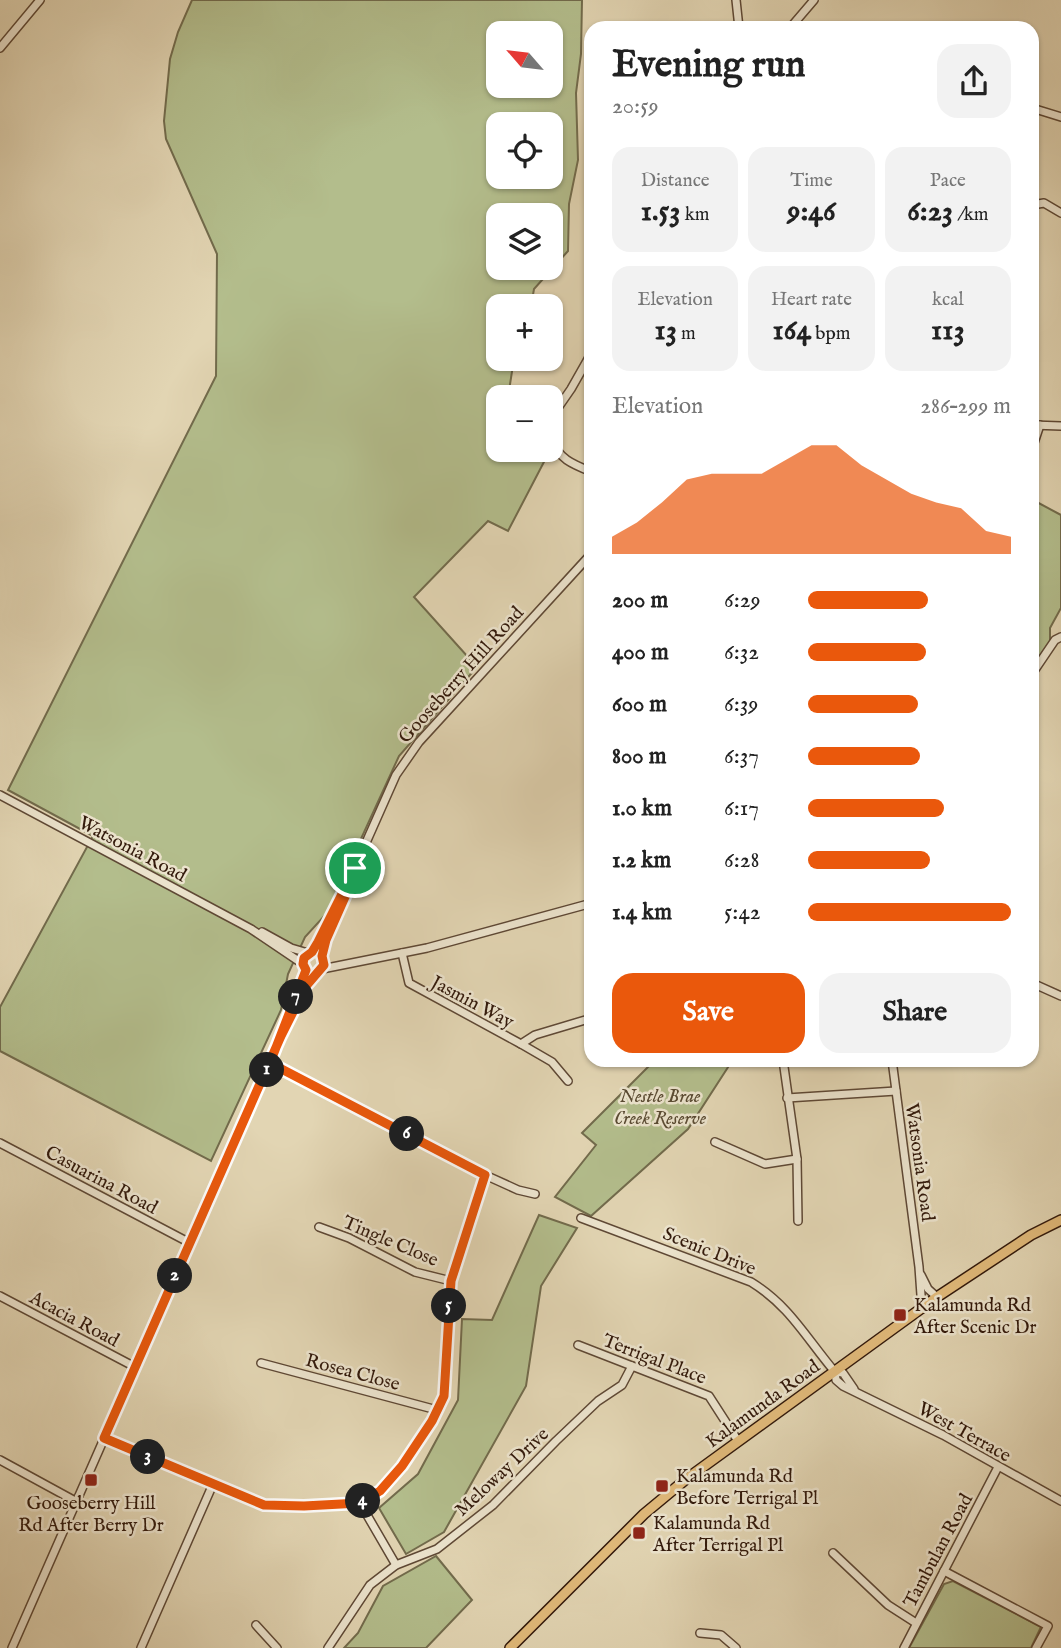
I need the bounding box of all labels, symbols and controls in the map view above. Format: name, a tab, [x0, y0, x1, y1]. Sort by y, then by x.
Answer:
north arrow	[486, 21, 564, 98]
map controls	[486, 21, 563, 462]
text: Evening run	[612, 42, 806, 90]
button: share	[937, 44, 1011, 118]
text: 20:59	[612, 92, 659, 121]
button: locate	[486, 112, 563, 189]
text: Distance	[641, 169, 710, 193]
text: Time	[790, 169, 833, 193]
text: Pace	[930, 169, 966, 193]
text: 1.53	[641, 193, 681, 231]
text: 9:46	[787, 193, 836, 231]
text: 6:23	[907, 193, 953, 231]
button: layers	[486, 203, 563, 280]
text: km	[681, 203, 710, 227]
text: /km	[953, 203, 988, 227]
text: Elevation	[637, 288, 713, 312]
text: Heart rate	[771, 288, 852, 312]
text: kcal	[932, 288, 964, 312]
button: +	[486, 294, 563, 371]
text: 13	[655, 312, 677, 350]
text: 164	[773, 312, 811, 350]
text: 113	[931, 312, 965, 350]
text: m	[677, 322, 696, 346]
text: bpm	[811, 322, 850, 346]
button: −	[486, 385, 563, 462]
text: Elevation	[612, 392, 703, 421]
text: 286–299 m	[920, 392, 1011, 421]
text: 200 m	[612, 586, 668, 615]
text: 6:29	[724, 586, 761, 615]
street label: Gooseberry Hill Road	[394, 601, 530, 749]
text: 400 m	[612, 638, 669, 667]
text: 6:32	[724, 638, 759, 667]
text: 600 m	[612, 690, 667, 719]
text: 6:39	[724, 690, 758, 719]
text: 800 m	[612, 742, 666, 771]
text: 6:37	[724, 742, 759, 771]
text: 1.0 km	[612, 794, 672, 823]
text: 6:17	[724, 794, 759, 823]
street label: Watsonia Road	[74, 811, 191, 889]
pin	[325, 838, 385, 898]
text: 1.2 km	[612, 846, 671, 875]
text: 6:28	[724, 846, 760, 875]
icon: arrive	[336, 849, 374, 887]
text: 1.4 km	[612, 898, 672, 927]
text: 5:42	[724, 898, 760, 927]
street label: Jasmin Way	[425, 970, 518, 1035]
button: Save	[612, 973, 805, 1053]
button: Share	[819, 973, 1011, 1053]
pin: 7	[278, 979, 314, 1014]
text: 7	[291, 984, 300, 1008]
pin: 1	[250, 1052, 284, 1088]
text: 1	[263, 1057, 270, 1081]
park label: Nestle Brae Creek Reserve	[614, 1085, 707, 1131]
street label: Watsonia Road	[899, 1102, 939, 1224]
pin: 6	[390, 1116, 424, 1152]
text: 6	[402, 1121, 411, 1145]
street label: Casuarina Road	[41, 1141, 162, 1221]
street label: Tingle Close	[339, 1211, 442, 1273]
street label: Scenic Drive	[659, 1222, 760, 1281]
pin: 2	[158, 1258, 192, 1294]
text: 2	[170, 1263, 179, 1287]
street label: Acacia Road	[24, 1286, 124, 1354]
pin: 5	[432, 1288, 466, 1324]
text: 5	[445, 1293, 452, 1317]
place label: Kalamunda Rd After Scenic Dr	[913, 1294, 1036, 1340]
marker: Kalamunda Rd After Scenic Dr	[892, 1307, 908, 1323]
street label: Terrigal Place	[599, 1329, 710, 1391]
street label: Rosea Close	[303, 1349, 403, 1397]
street label: Kalamunda Road	[701, 1355, 826, 1454]
street label: West Terrace	[913, 1397, 1015, 1468]
street label: Meloway Drive	[450, 1423, 555, 1522]
pin: 3	[130, 1440, 166, 1474]
text: 3	[144, 1444, 151, 1468]
place label: Kalamunda Rd Before Terrigal Pl	[676, 1465, 819, 1511]
marker: Gooseberry Hill Rd After Berry Dr	[83, 1472, 99, 1488]
marker: Kalamunda Rd Before Terrigal Pl	[654, 1478, 670, 1494]
pin: 4	[346, 1484, 380, 1518]
text: 4	[358, 1488, 367, 1512]
street label: Tambulan Road	[899, 1489, 979, 1612]
place label: Gooseberry Hill Rd After Berry Dr	[18, 1492, 164, 1538]
place label: Kalamunda Rd After Terrigal Pl	[652, 1512, 784, 1558]
marker: Kalamunda Rd After Terrigal Pl	[631, 1525, 647, 1541]

